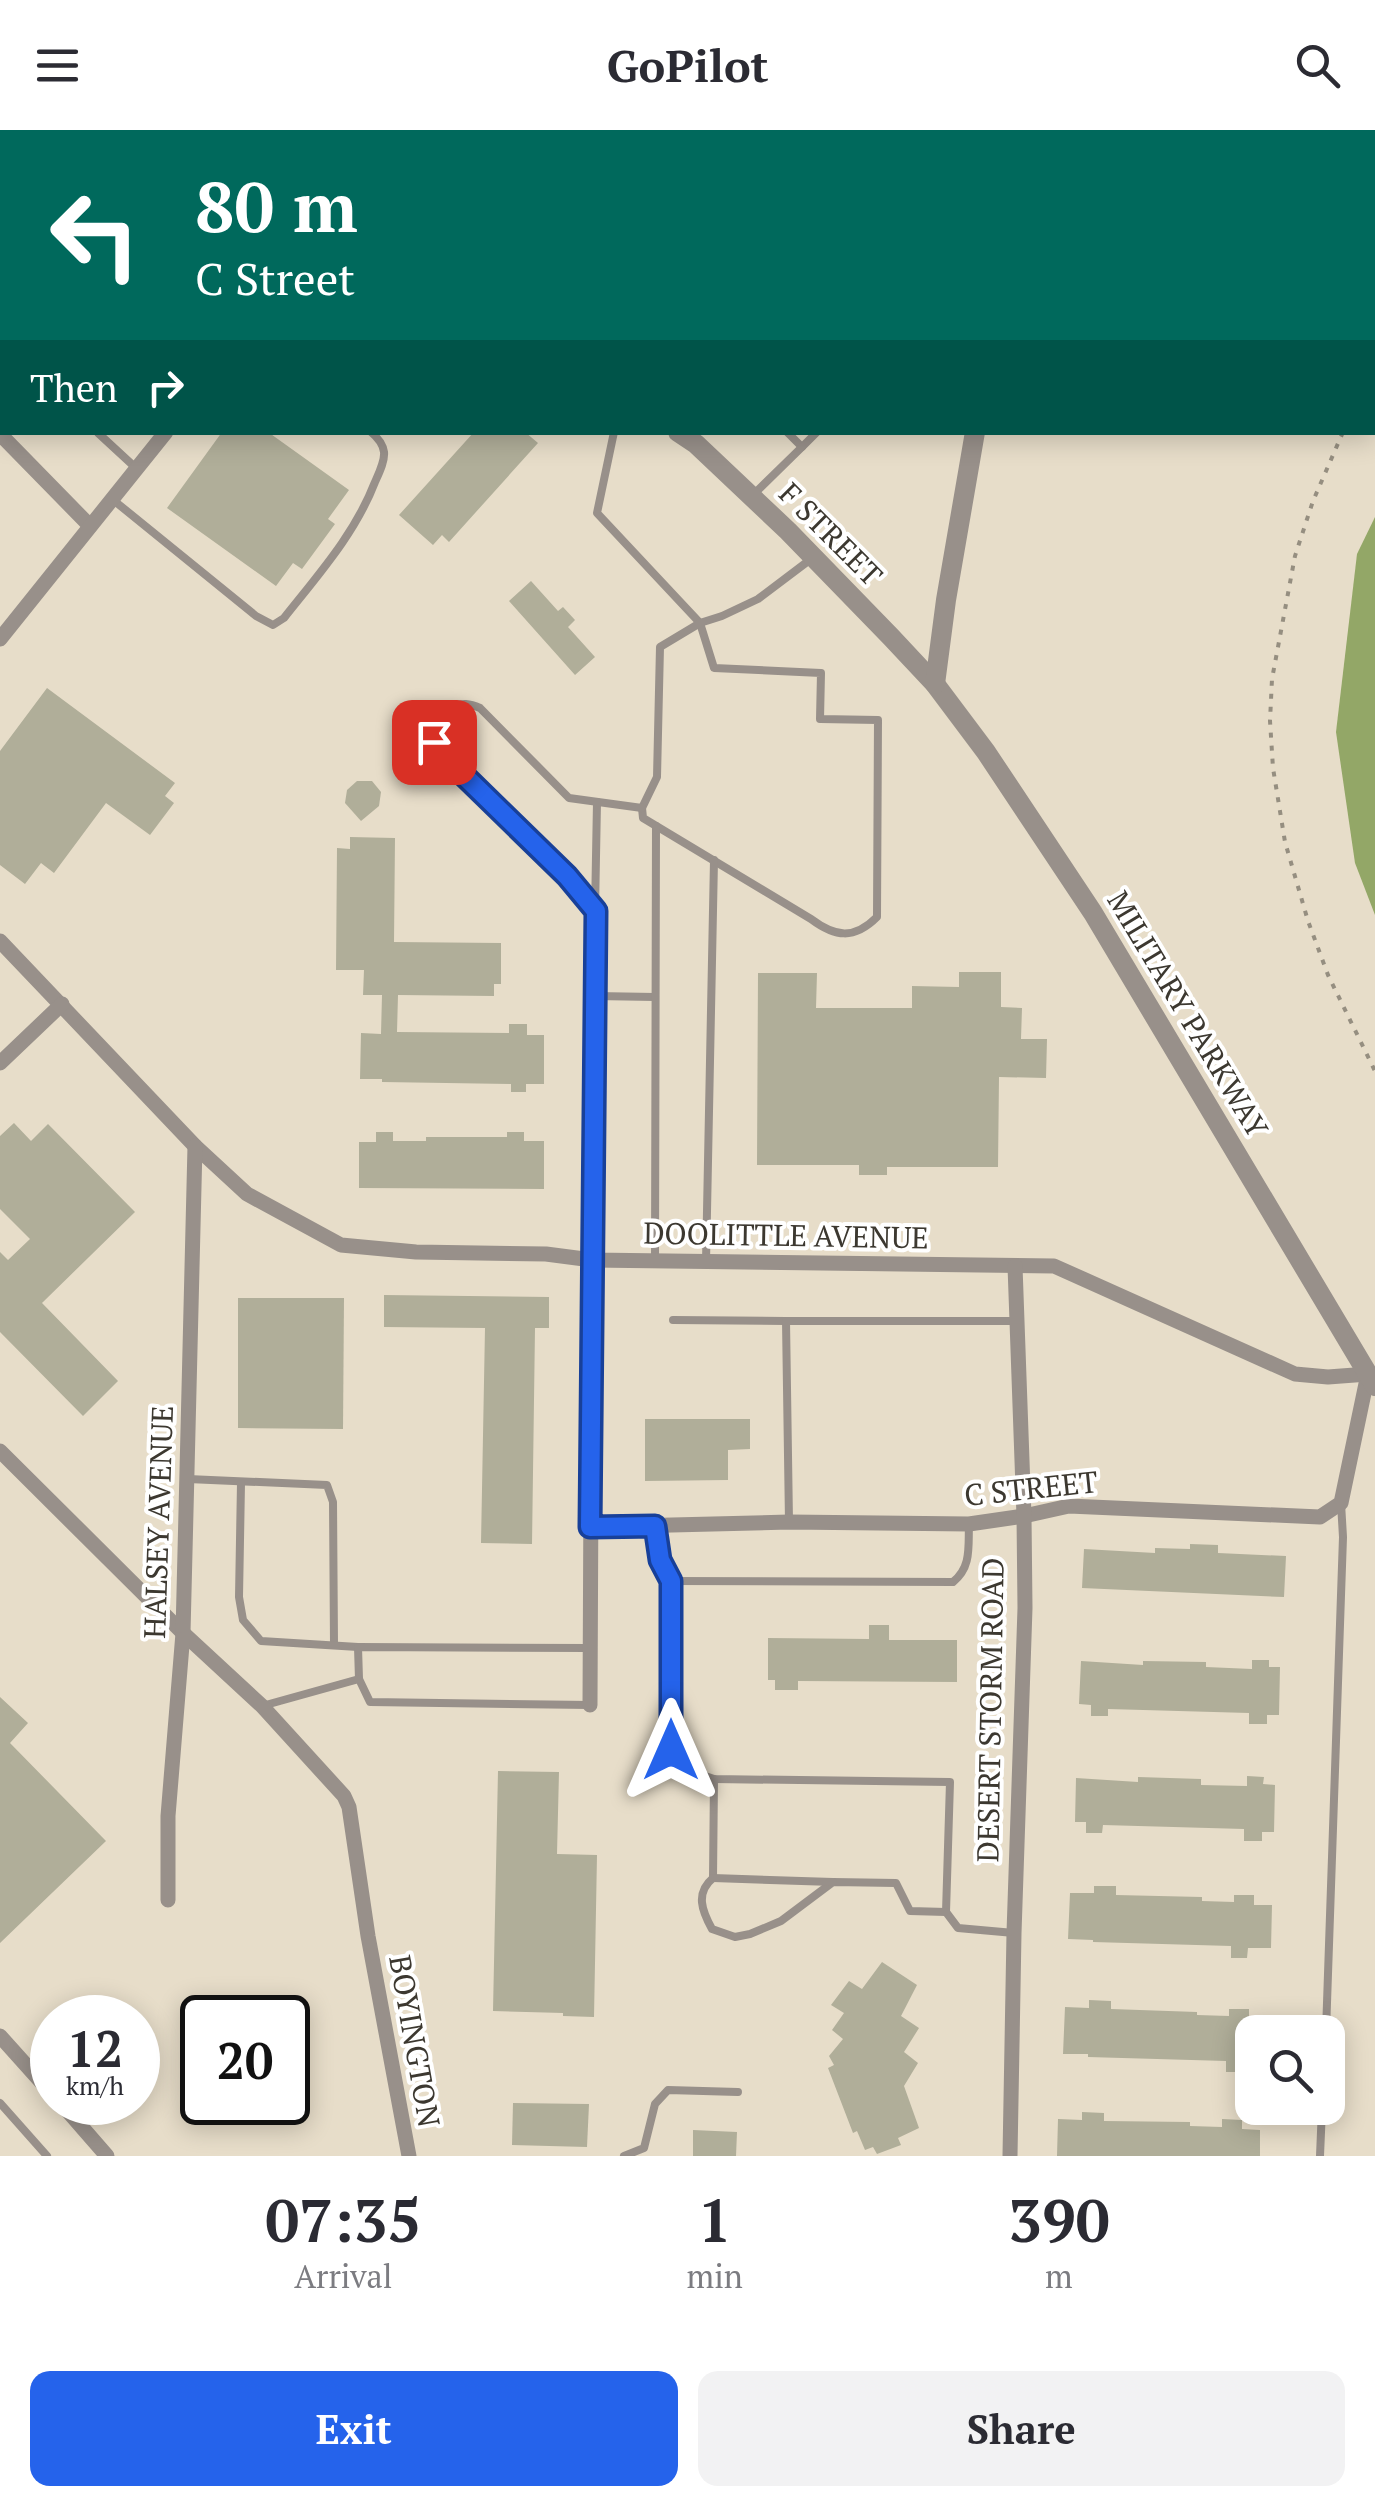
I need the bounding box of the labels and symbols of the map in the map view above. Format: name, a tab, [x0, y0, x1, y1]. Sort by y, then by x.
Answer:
street label: F STREET	[771, 474, 891, 594]
pin	[392, 700, 477, 785]
street label: MILITARY PARKWAY	[1098, 883, 1278, 1145]
street label: DOOLITTLE AVENUE	[643, 1213, 929, 1257]
street label: HALSEY AVENUE	[134, 1405, 182, 1639]
street label: C STREET	[962, 1461, 1100, 1515]
street label: DESERT STORM ROAD	[967, 1557, 1013, 1863]
position arrow	[619, 1698, 723, 1802]
street label: BOYINGTON	[380, 1952, 450, 2130]
speed limit sign: 20	[180, 1995, 310, 2125]

